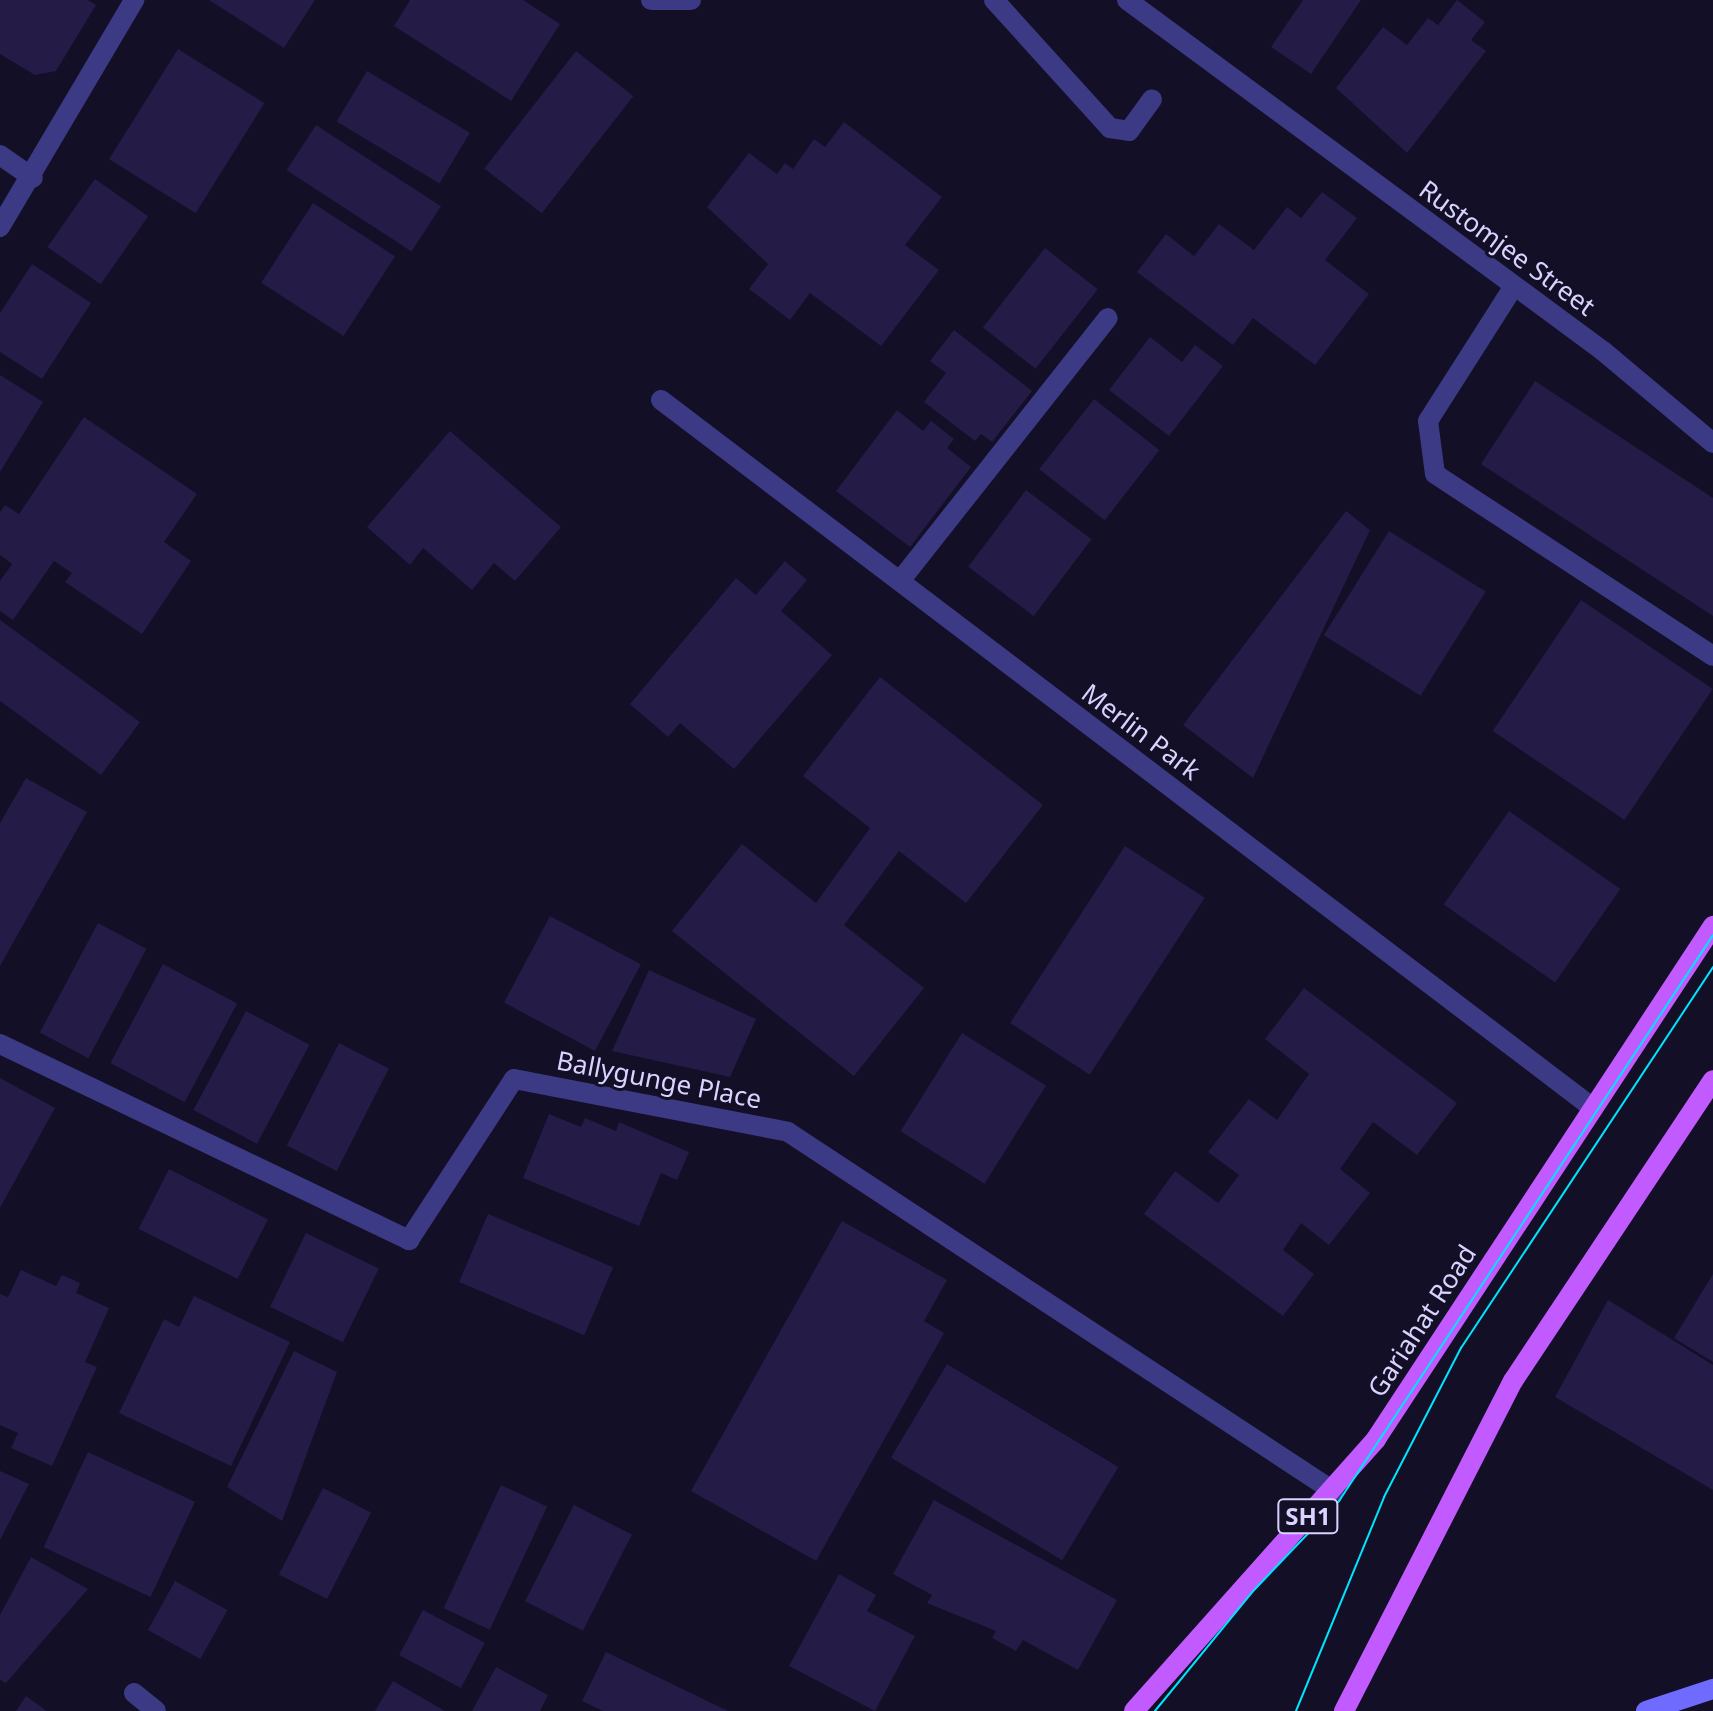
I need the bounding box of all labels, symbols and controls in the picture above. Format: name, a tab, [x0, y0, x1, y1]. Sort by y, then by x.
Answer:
street label: Rustomjee Street	[1413, 174, 1601, 322]
street label: Merlin Park	[1076, 677, 1206, 787]
street label: Ballygunge Place	[554, 1045, 764, 1115]
street label: Gariahat Road	[1361, 1239, 1483, 1403]
road number: SH1	[1276, 1496, 1340, 1536]

